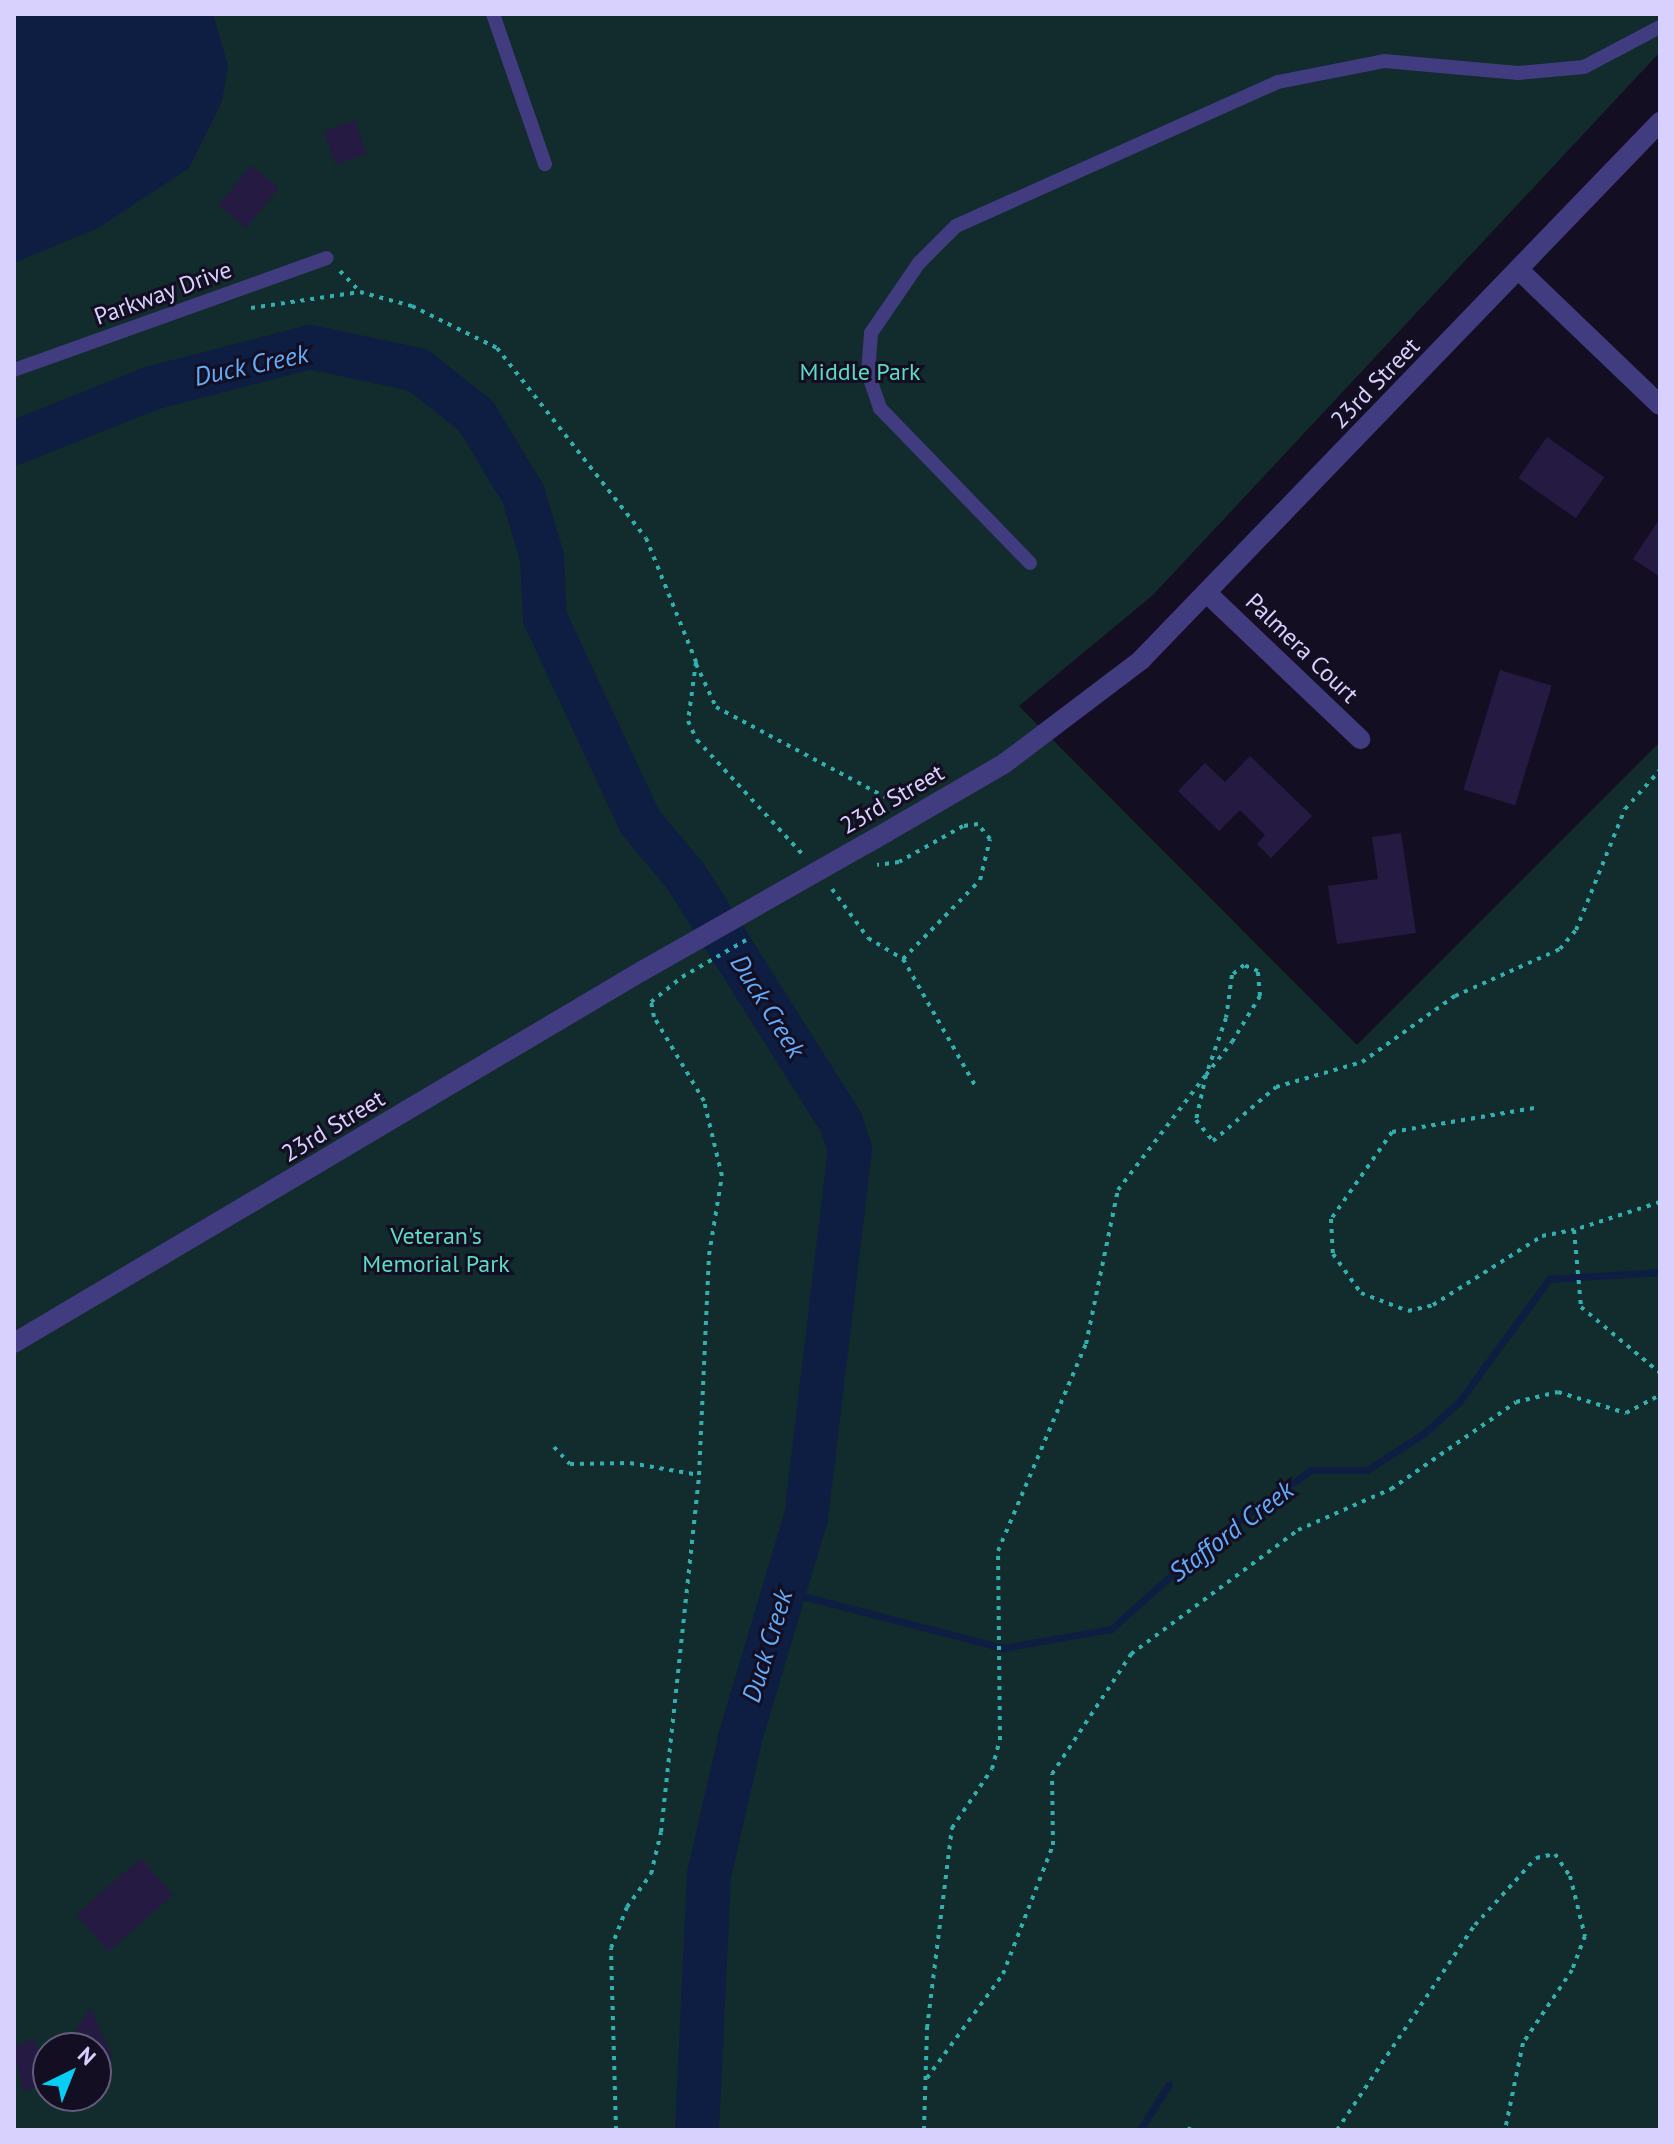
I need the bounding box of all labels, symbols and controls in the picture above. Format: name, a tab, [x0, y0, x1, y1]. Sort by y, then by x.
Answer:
street label: Parkway Drive	[90, 255, 236, 331]
street label: 23rd Street	[1325, 332, 1425, 434]
water label: Duck Creek	[191, 338, 311, 392]
park label: Middle Park	[800, 358, 920, 386]
street label: Palmera Court	[1240, 587, 1364, 709]
street label: 23rd Street	[835, 758, 949, 840]
water label: Duck Creek	[724, 948, 812, 1064]
street label: 23rd Street	[276, 1084, 390, 1168]
park label: Veteran's Memorial Park	[362, 1222, 510, 1278]
water label: Stafford Creek	[1163, 1474, 1299, 1588]
water label: Duck Creek	[735, 1586, 799, 1706]
north arrow	[32, 2032, 112, 2112]
text: N	[72, 2041, 102, 2071]

